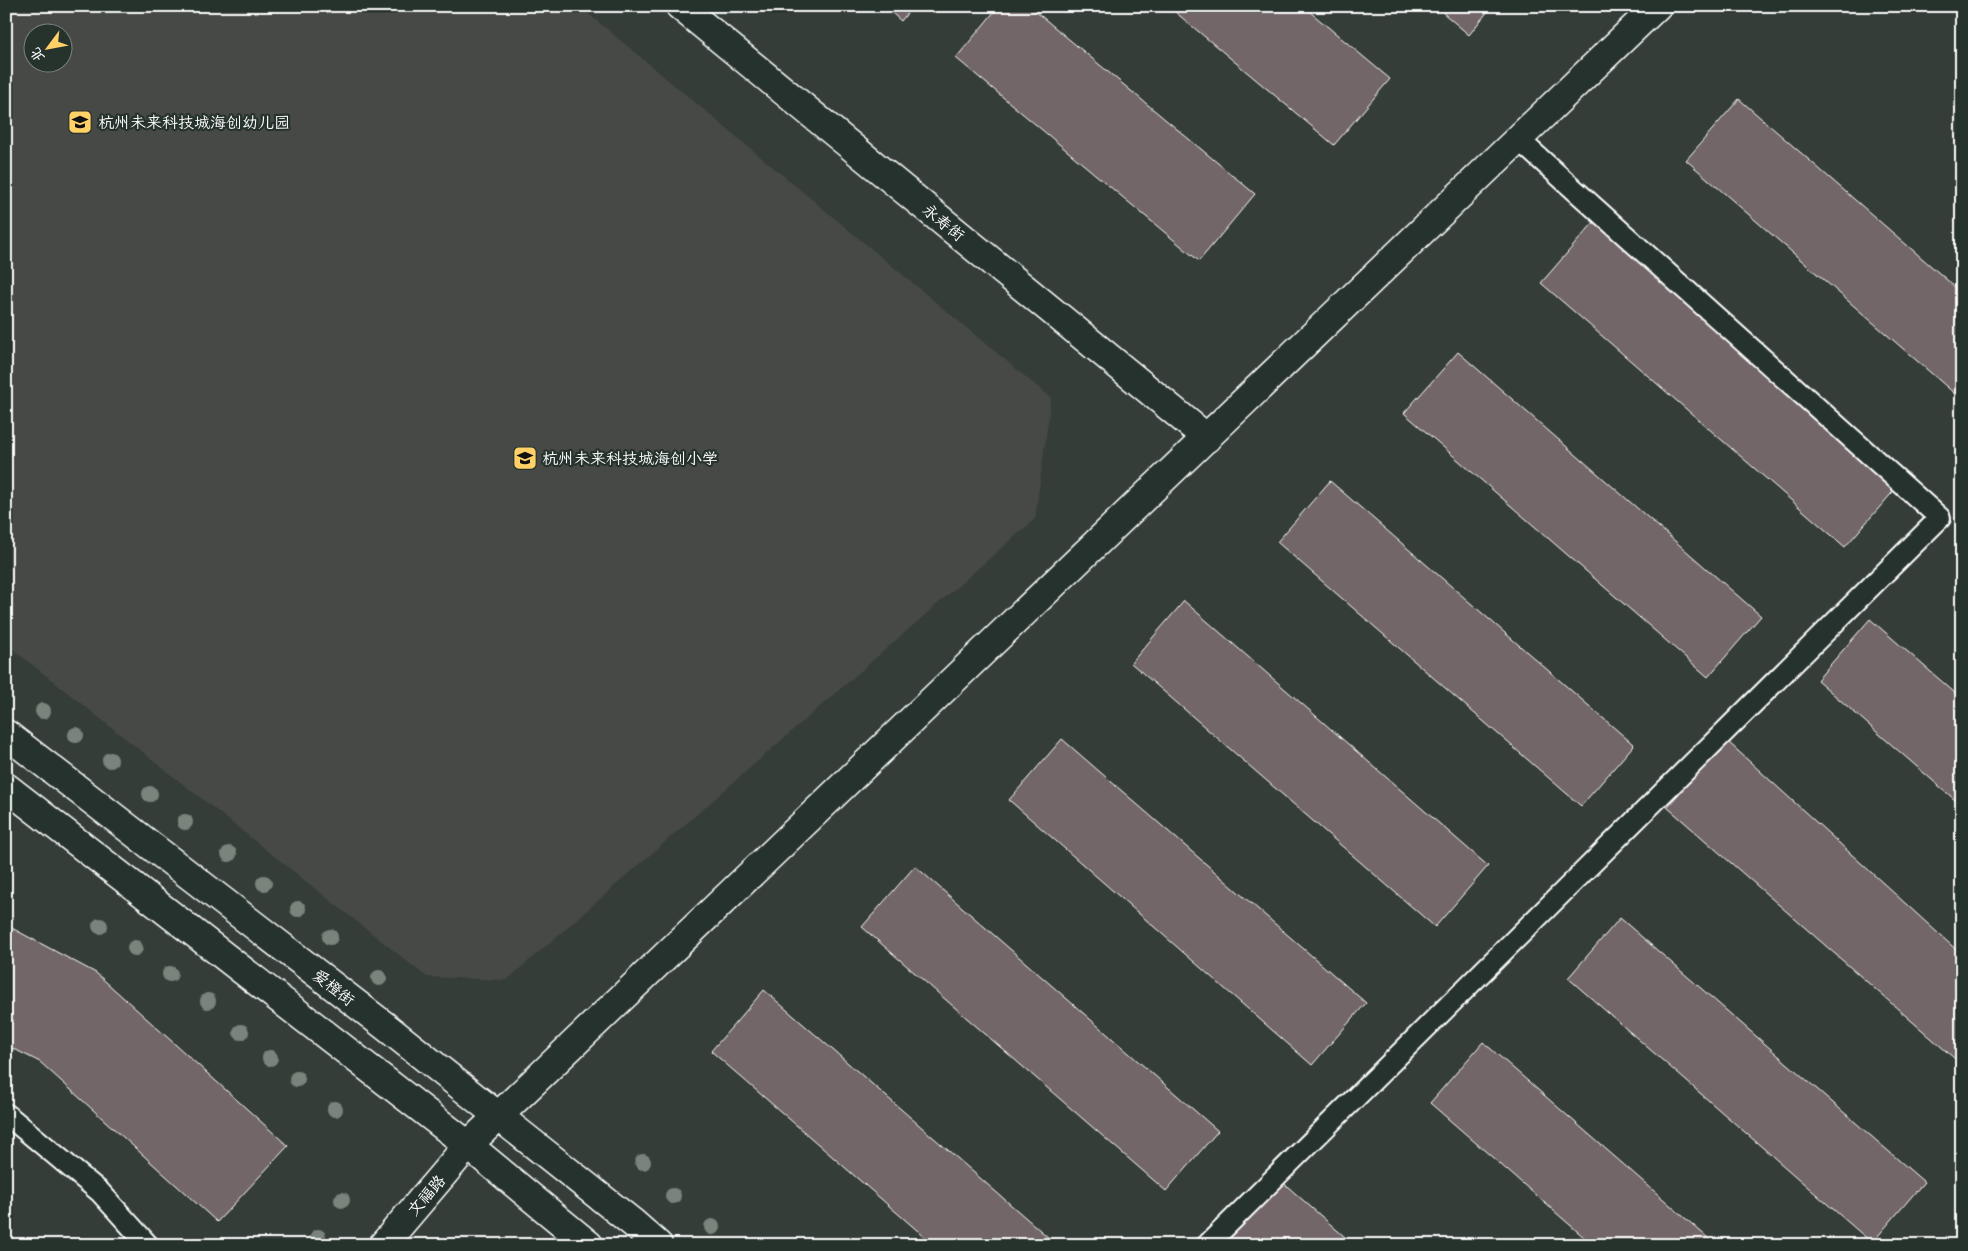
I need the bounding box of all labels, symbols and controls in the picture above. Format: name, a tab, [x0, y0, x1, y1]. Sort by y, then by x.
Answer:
north arrow	[22, 22, 72, 72]
text: 北	[26, 43, 51, 66]
school or university icon: 杭州未来科技城海创幼儿园	[67, 109, 93, 135]
place label: 杭州未来科技城海创幼儿园	[98, 112, 290, 136]
street label: 永寿街	[917, 199, 969, 248]
school or university icon: 杭州未来科技城海创小学	[512, 445, 538, 471]
place label: 杭州未来科技城海创小学	[542, 448, 718, 472]
street label: 爱橙街	[306, 964, 359, 1013]
street label: 文福路	[403, 1170, 452, 1222]

